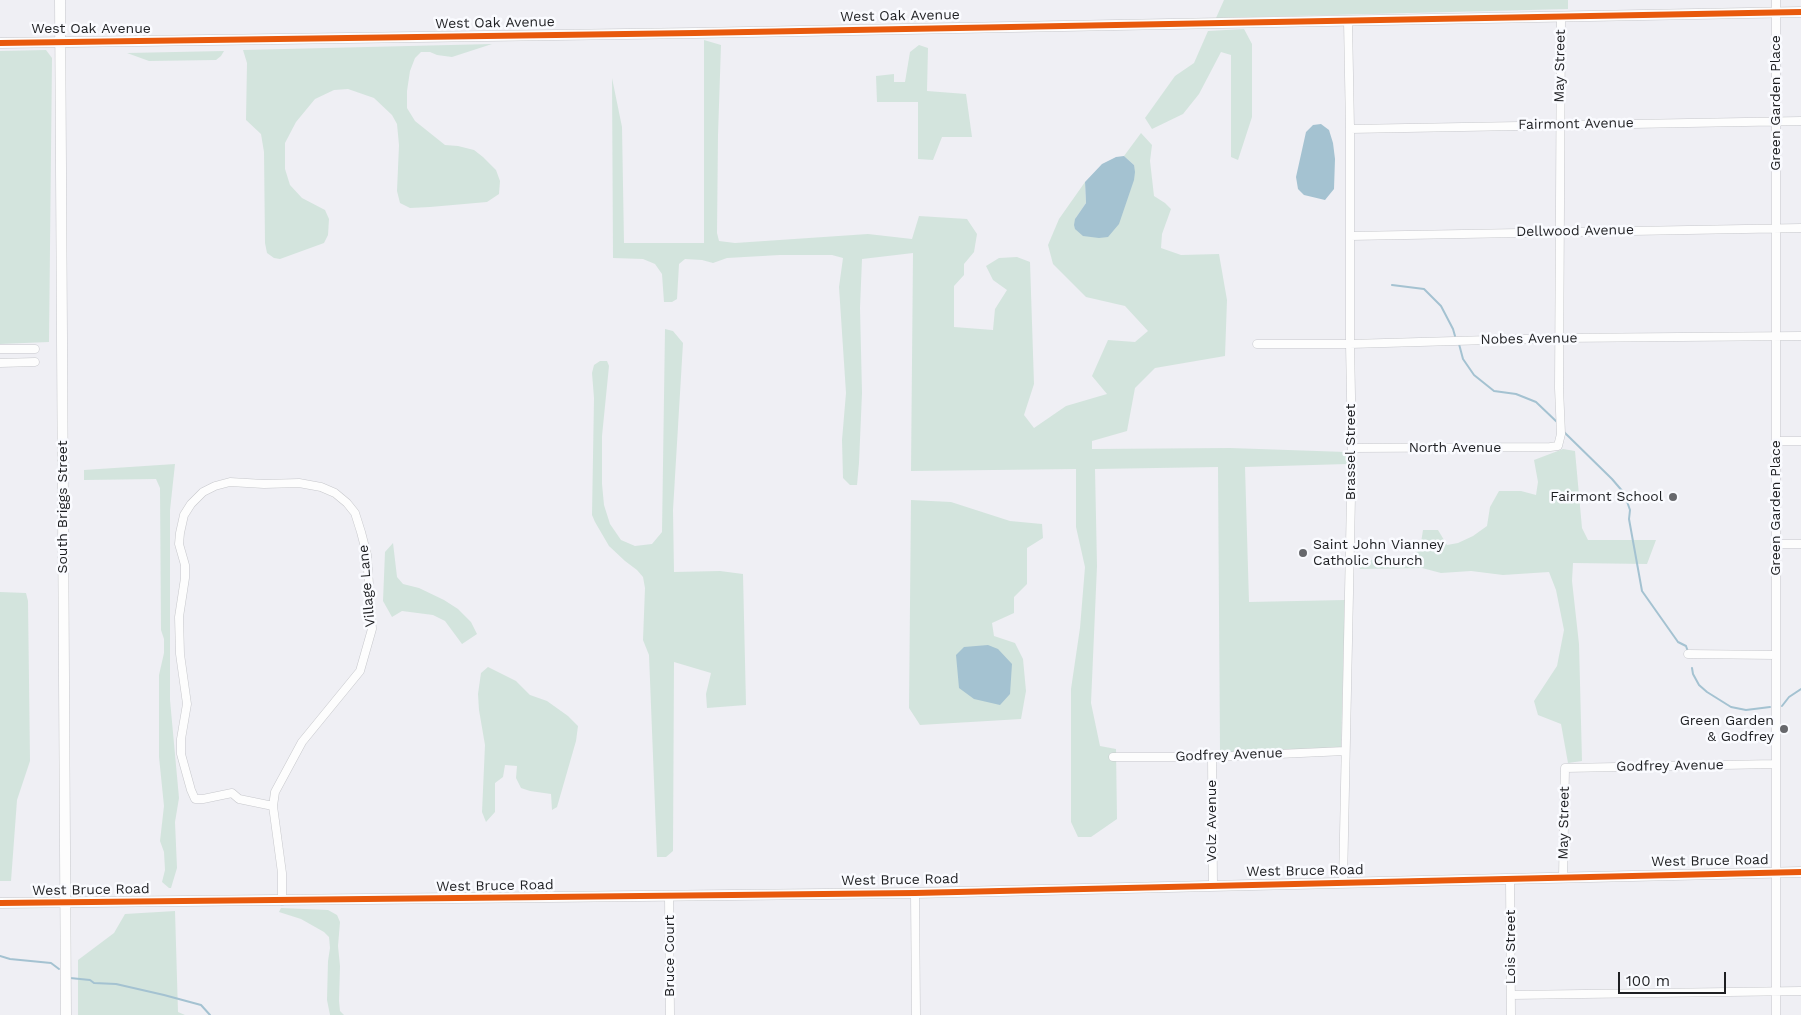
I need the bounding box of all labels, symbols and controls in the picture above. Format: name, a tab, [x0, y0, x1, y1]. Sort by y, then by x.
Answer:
street label: West Oak Avenue	[840, 7, 960, 25]
street label: West Oak Avenue	[435, 14, 555, 32]
street label: West Oak Avenue	[31, 21, 151, 37]
street label: May Street	[1551, 29, 1569, 103]
street label: Green Garden Place	[1768, 35, 1784, 171]
street label: Fairmont Avenue	[1518, 115, 1634, 133]
street label: Dellwood Avenue	[1516, 222, 1634, 240]
street label: Nobes Avenue	[1480, 330, 1578, 348]
street label: Brassel Street	[1343, 404, 1359, 500]
street label: South Briggs Street	[55, 440, 71, 574]
street label: North Avenue	[1409, 440, 1501, 456]
street label: Green Garden Place	[1768, 440, 1784, 576]
place label: Fairmont School	[1550, 489, 1663, 505]
marker: Fairmont School	[1667, 491, 1679, 503]
place label: Saint John Vianney Catholic Church	[1313, 537, 1444, 570]
street label: Village Lane	[355, 544, 379, 628]
marker: Saint John Vianney Catholic Church	[1297, 547, 1309, 559]
place label: Green Garden & Godfrey	[1680, 713, 1774, 746]
marker: Green Garden & Godfrey	[1778, 723, 1790, 735]
street label: Godfrey Avenue	[1175, 745, 1283, 765]
street label: Godfrey Avenue	[1616, 757, 1724, 775]
street label: Volz Avenue	[1204, 780, 1220, 862]
street label: May Street	[1555, 786, 1573, 860]
street label: West Bruce Road	[1651, 852, 1769, 870]
street label: West Bruce Road	[1246, 862, 1364, 880]
street label: West Bruce Road	[841, 871, 959, 889]
street label: West Bruce Road	[436, 877, 554, 895]
street label: West Bruce Road	[32, 881, 150, 899]
street label: Lois Street	[1503, 910, 1519, 984]
street label: Bruce Court	[662, 915, 678, 997]
scale bar	[1621, 962, 1728, 994]
text: 100 m	[1626, 972, 1670, 990]

